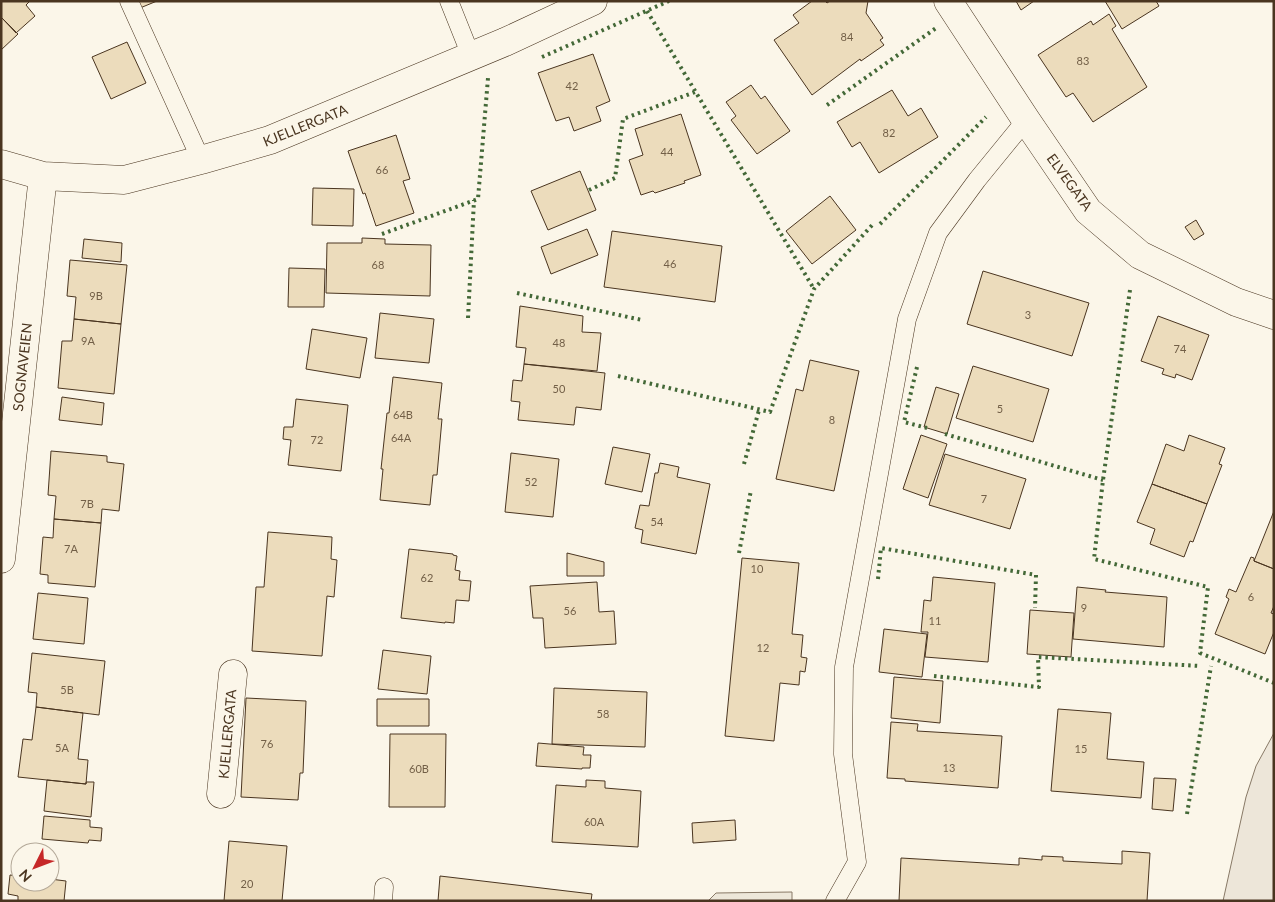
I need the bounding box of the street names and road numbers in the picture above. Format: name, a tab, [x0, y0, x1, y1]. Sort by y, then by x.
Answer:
street label: KJELLERGATA	[260, 100, 350, 150]
street label: ELVEGATA	[1043, 150, 1097, 214]
street label: SOGNAVEIEN	[9, 322, 35, 412]
street label: KJELLERGATA	[215, 688, 239, 779]

